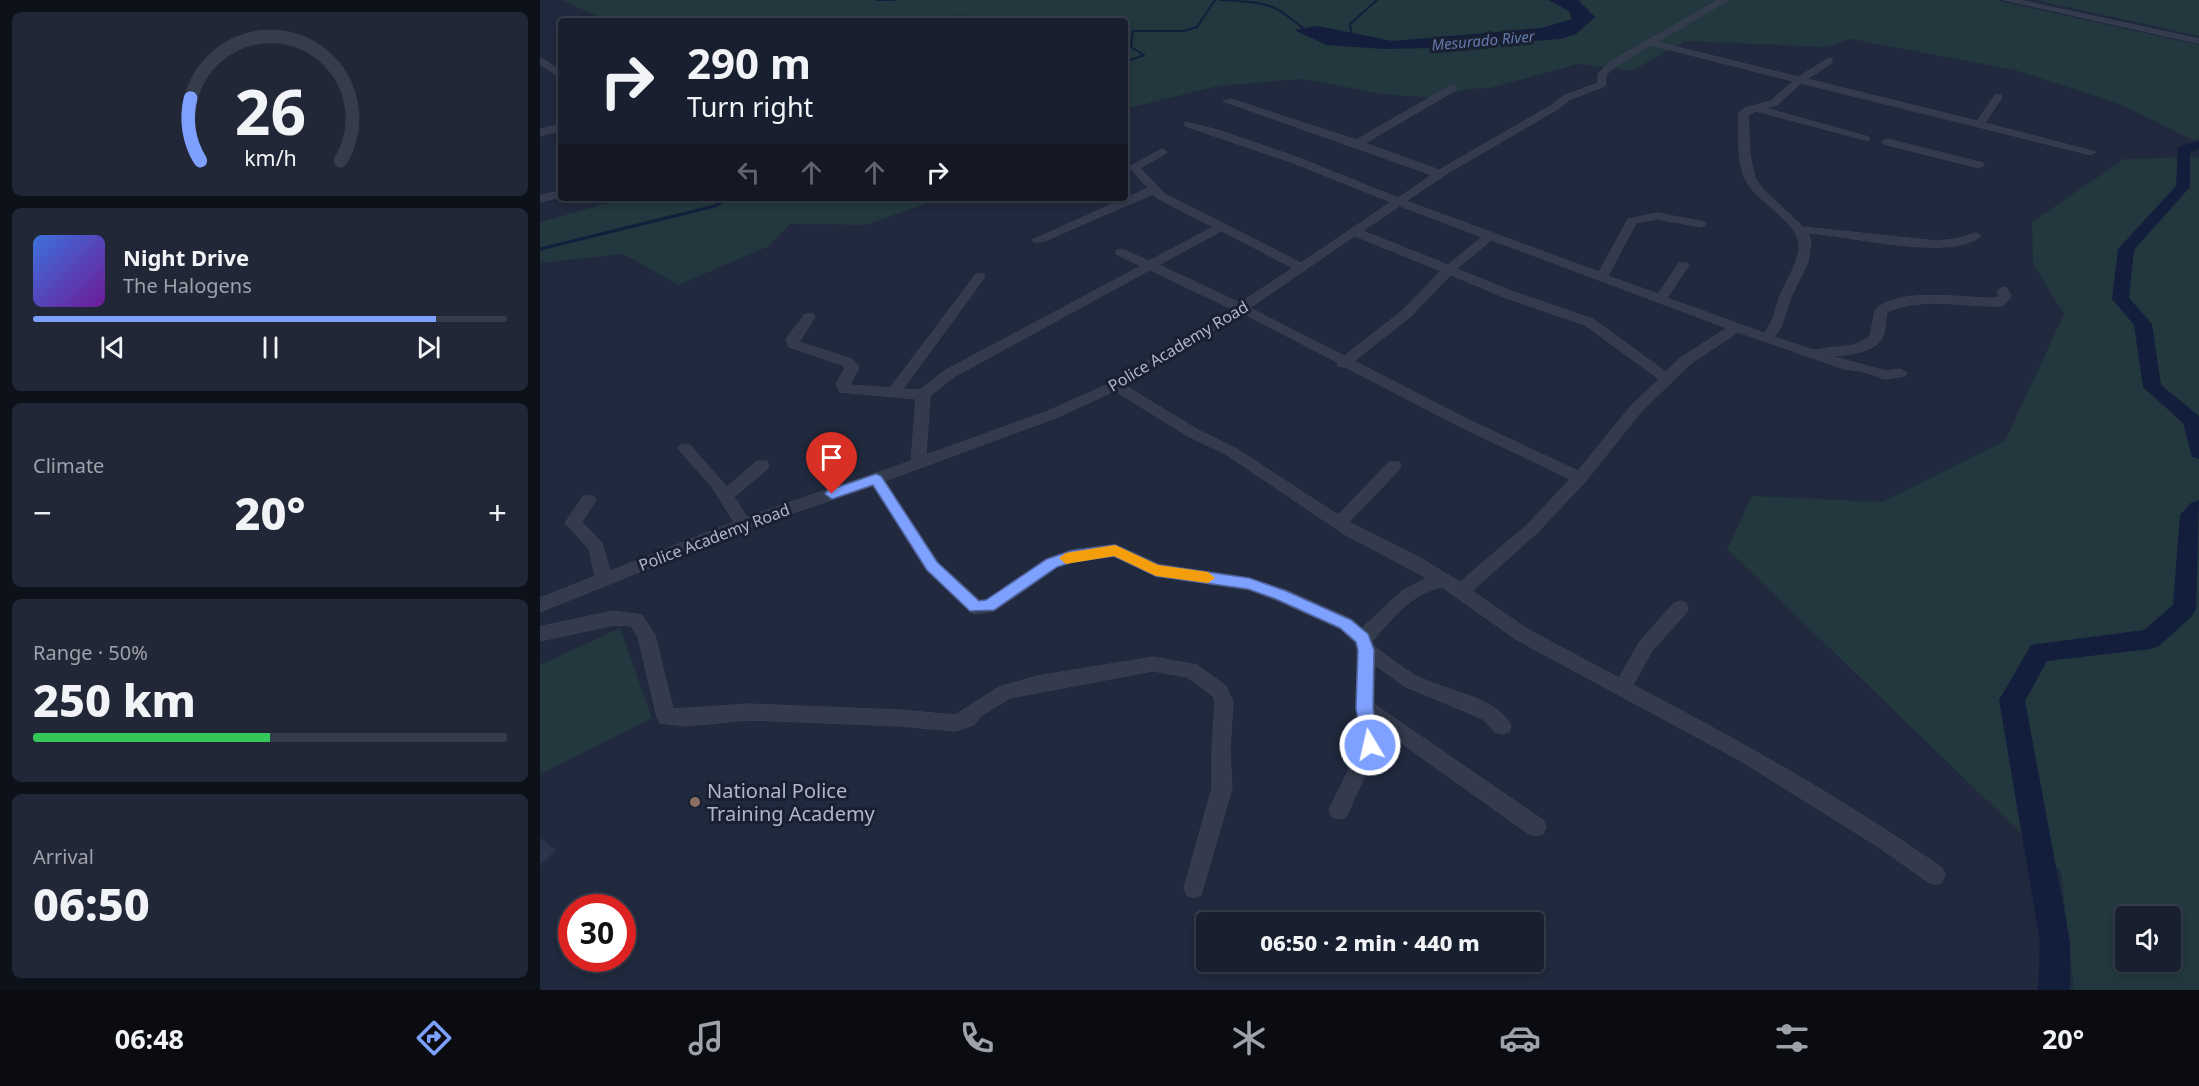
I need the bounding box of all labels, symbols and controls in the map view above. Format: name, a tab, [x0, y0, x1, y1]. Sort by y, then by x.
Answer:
water label: Mesurado River	[1431, 25, 1536, 54]
text: 290 m	[687, 34, 811, 91]
icon: right	[588, 42, 666, 120]
text: 26	[234, 68, 306, 153]
text: Turn right	[687, 88, 813, 125]
text: km/h	[244, 143, 296, 172]
icon: left	[732, 156, 765, 189]
icon: ahead	[795, 156, 828, 189]
icon: ahead	[858, 156, 891, 189]
icon: right	[921, 156, 954, 189]
text: Night Drive	[123, 242, 249, 272]
text: The Halogens	[123, 272, 252, 299]
street label: Police Academy Road	[1104, 295, 1252, 397]
icon: previous	[96, 331, 129, 364]
icon: pause	[254, 331, 287, 364]
icon: next	[412, 331, 445, 364]
pin	[806, 432, 857, 494]
icon: arrive	[815, 441, 848, 474]
text: Climate	[33, 452, 104, 479]
text: 20°	[234, 482, 306, 543]
text: −	[33, 490, 52, 535]
text: +	[488, 490, 507, 535]
street label: Police Academy Road	[635, 498, 793, 576]
text: Range · 50%	[33, 639, 148, 666]
text: 250 km	[33, 669, 196, 730]
position arrow	[1338, 713, 1402, 777]
place label: National Police Training Academy	[707, 777, 876, 827]
marker: National Police Training Academy	[688, 795, 702, 809]
text: Arrival	[33, 843, 94, 870]
text: 06:50	[33, 873, 150, 934]
speed limit sign: 30	[558, 894, 636, 972]
map controls	[2115, 906, 2181, 972]
button: sound	[2115, 906, 2181, 972]
text: 06:50 · 2 min · 440 m	[1260, 927, 1480, 957]
icon: directions	[413, 1017, 455, 1059]
icon: music	[685, 1017, 727, 1059]
icon: phone	[956, 1017, 998, 1059]
icon: climate	[1228, 1017, 1270, 1059]
icon: car	[1499, 1017, 1541, 1059]
icon: filters	[1771, 1017, 1813, 1059]
text: 06:48	[115, 1020, 184, 1057]
text: 20°	[2042, 1020, 2084, 1057]

